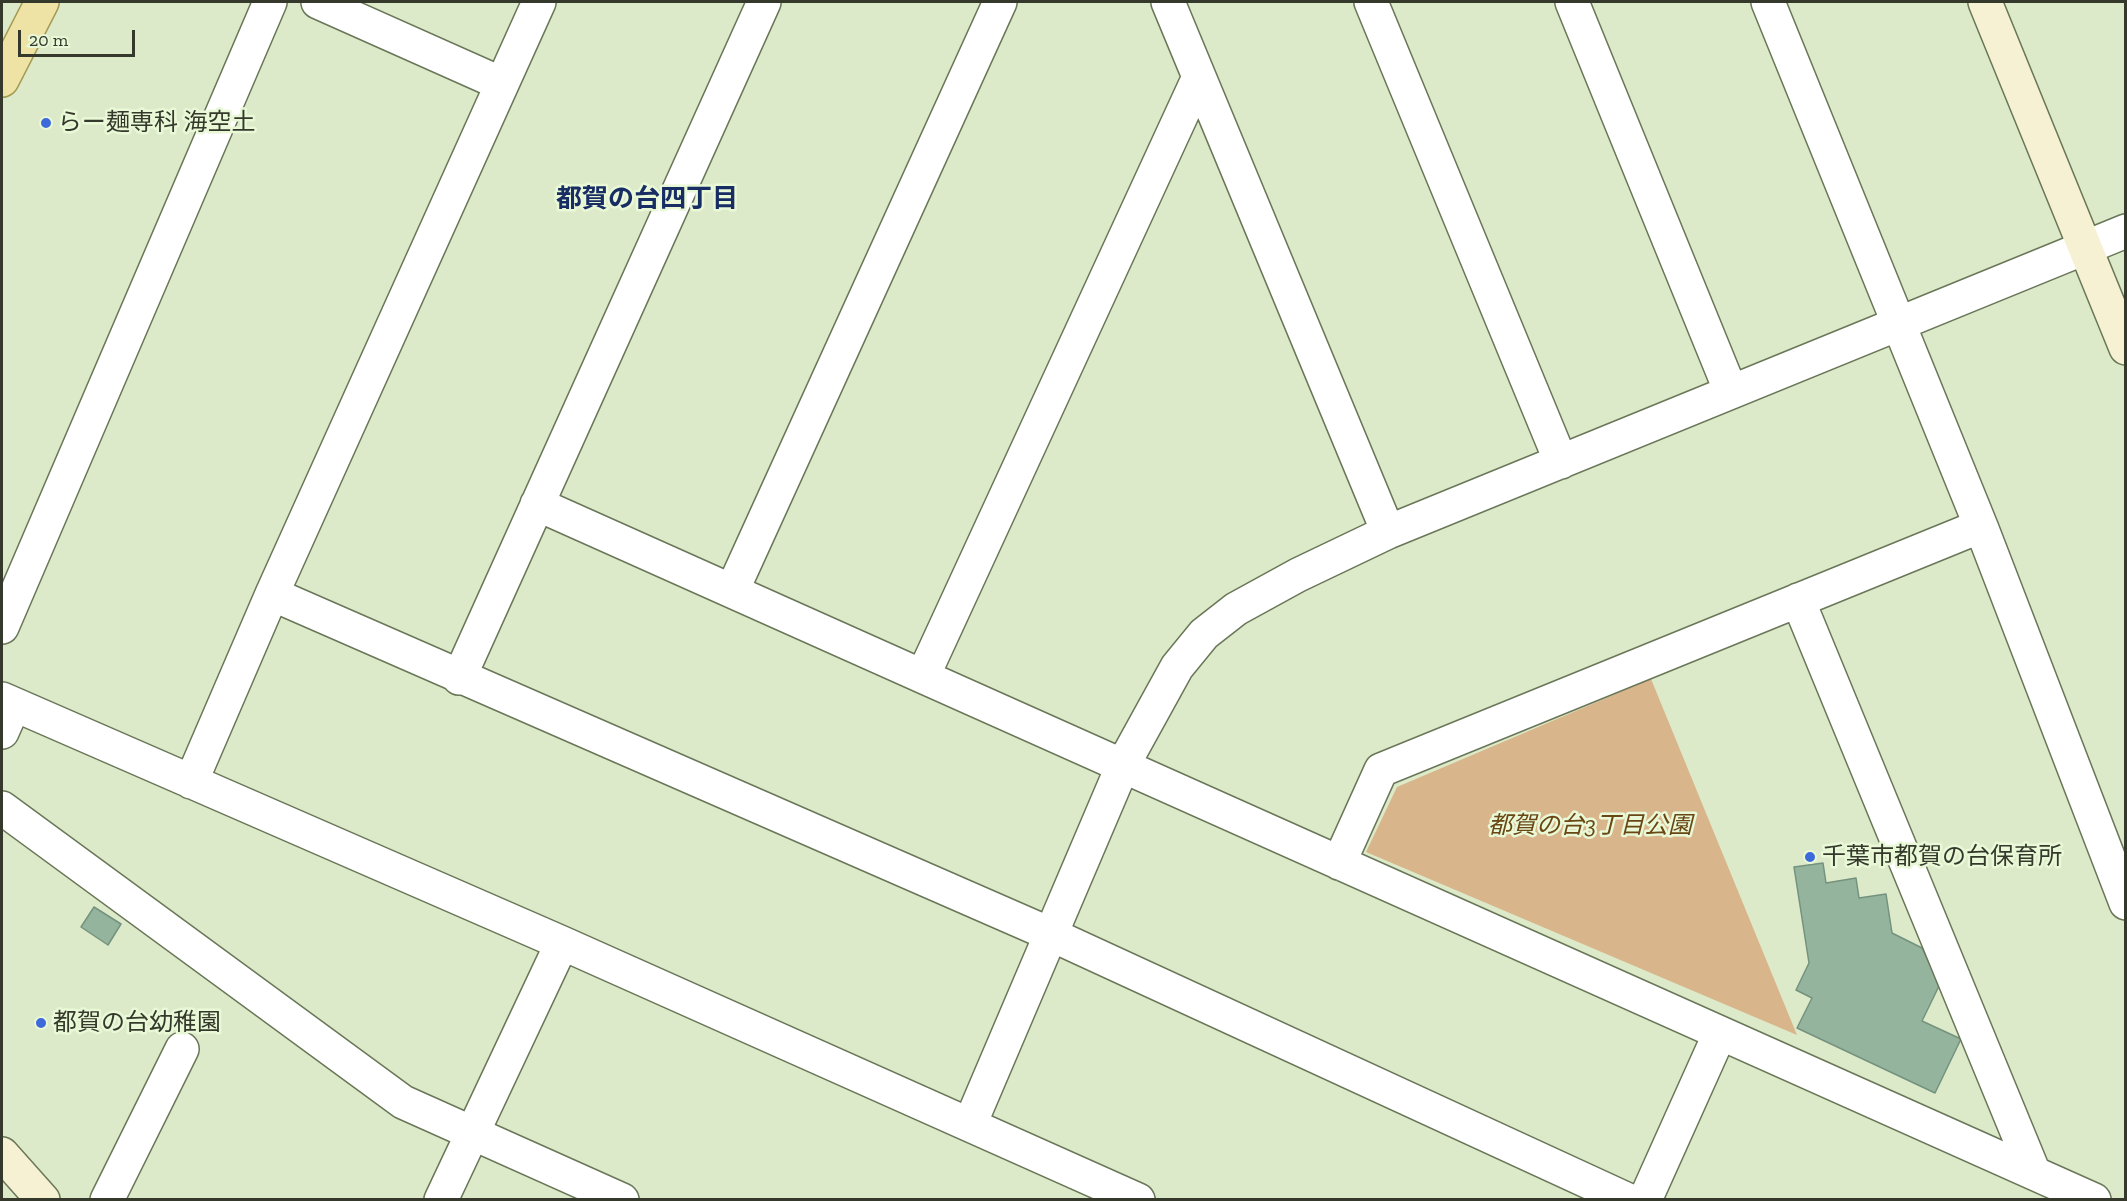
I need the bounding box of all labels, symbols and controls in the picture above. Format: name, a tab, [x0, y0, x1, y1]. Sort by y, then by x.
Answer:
scale bar	[21, 18, 138, 56]
text: 20 m	[29, 29, 68, 51]
place label: らー麺専科 海空土	[58, 109, 255, 137]
marker: らー麺専科 海空土	[39, 116, 53, 130]
district label: 都賀の台四丁目	[556, 184, 738, 216]
park label: 都賀の台3丁目公園	[1488, 812, 1692, 840]
place label: 千葉市都賀の台保育所	[1822, 843, 2062, 871]
marker: 千葉市都賀の台保育所	[1803, 850, 1817, 864]
place label: 都賀の台幼稚園	[53, 1009, 221, 1037]
marker: 都賀の台幼稚園	[34, 1016, 48, 1030]

